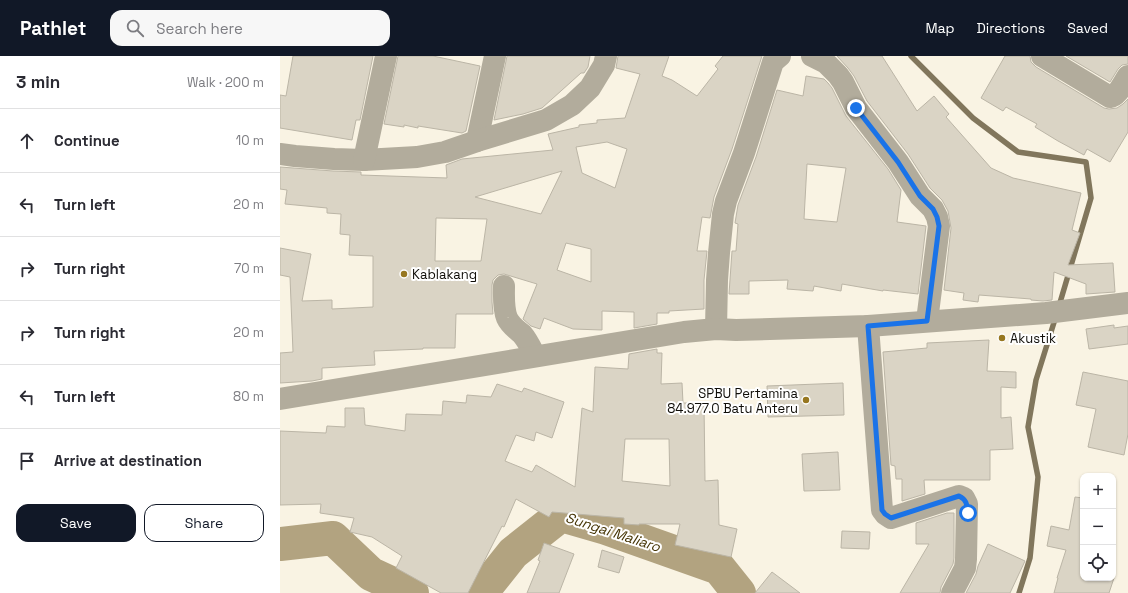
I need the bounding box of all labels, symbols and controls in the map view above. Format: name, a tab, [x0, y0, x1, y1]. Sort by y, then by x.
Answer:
search box	[110, 10, 390, 46]
text: Pathlet	[20, 16, 86, 41]
icon: search	[124, 17, 146, 39]
text: Search here	[156, 19, 243, 38]
text: Map	[925, 19, 955, 37]
text: Directions	[977, 19, 1045, 37]
text: Saved	[1067, 19, 1108, 37]
text: 3 min	[16, 71, 60, 93]
text: Walk · 200 m	[187, 74, 264, 91]
route end	[847, 99, 865, 117]
icon: ahead	[16, 130, 38, 152]
text: Continue	[54, 131, 120, 150]
text: 10 m	[236, 132, 264, 149]
icon: left	[16, 194, 38, 216]
text: Turn left	[54, 195, 116, 214]
text: 20 m	[233, 196, 264, 213]
icon: right	[16, 258, 38, 280]
text: Turn right	[54, 259, 125, 278]
text: 70 m	[234, 260, 264, 277]
place label: Kablakang	[412, 266, 477, 283]
marker: Kablakang	[399, 269, 409, 279]
icon: right	[16, 322, 38, 344]
text: Turn right	[54, 323, 125, 342]
text: 20 m	[233, 324, 264, 341]
place label: Akustik	[1010, 330, 1056, 347]
marker: Akustik	[997, 333, 1007, 343]
place label: SPBU Pertamina 84.977.0 Batu Anteru	[667, 385, 799, 417]
icon: left	[16, 386, 38, 408]
text: Turn left	[54, 387, 116, 406]
text: 80 m	[233, 388, 264, 405]
marker: SPBU Pertamina 84.977.0 Batu Anteru	[801, 395, 811, 405]
icon: arrive	[16, 450, 38, 472]
text: Arrive at destination	[54, 451, 202, 470]
map controls	[1080, 473, 1116, 581]
button: +	[1080, 473, 1116, 509]
button: Save	[16, 504, 136, 542]
button: Share	[144, 504, 264, 542]
route start	[959, 504, 977, 522]
water label: Sungai Maliaro	[563, 508, 663, 556]
button: −	[1080, 509, 1116, 545]
button: locate	[1080, 545, 1116, 581]

